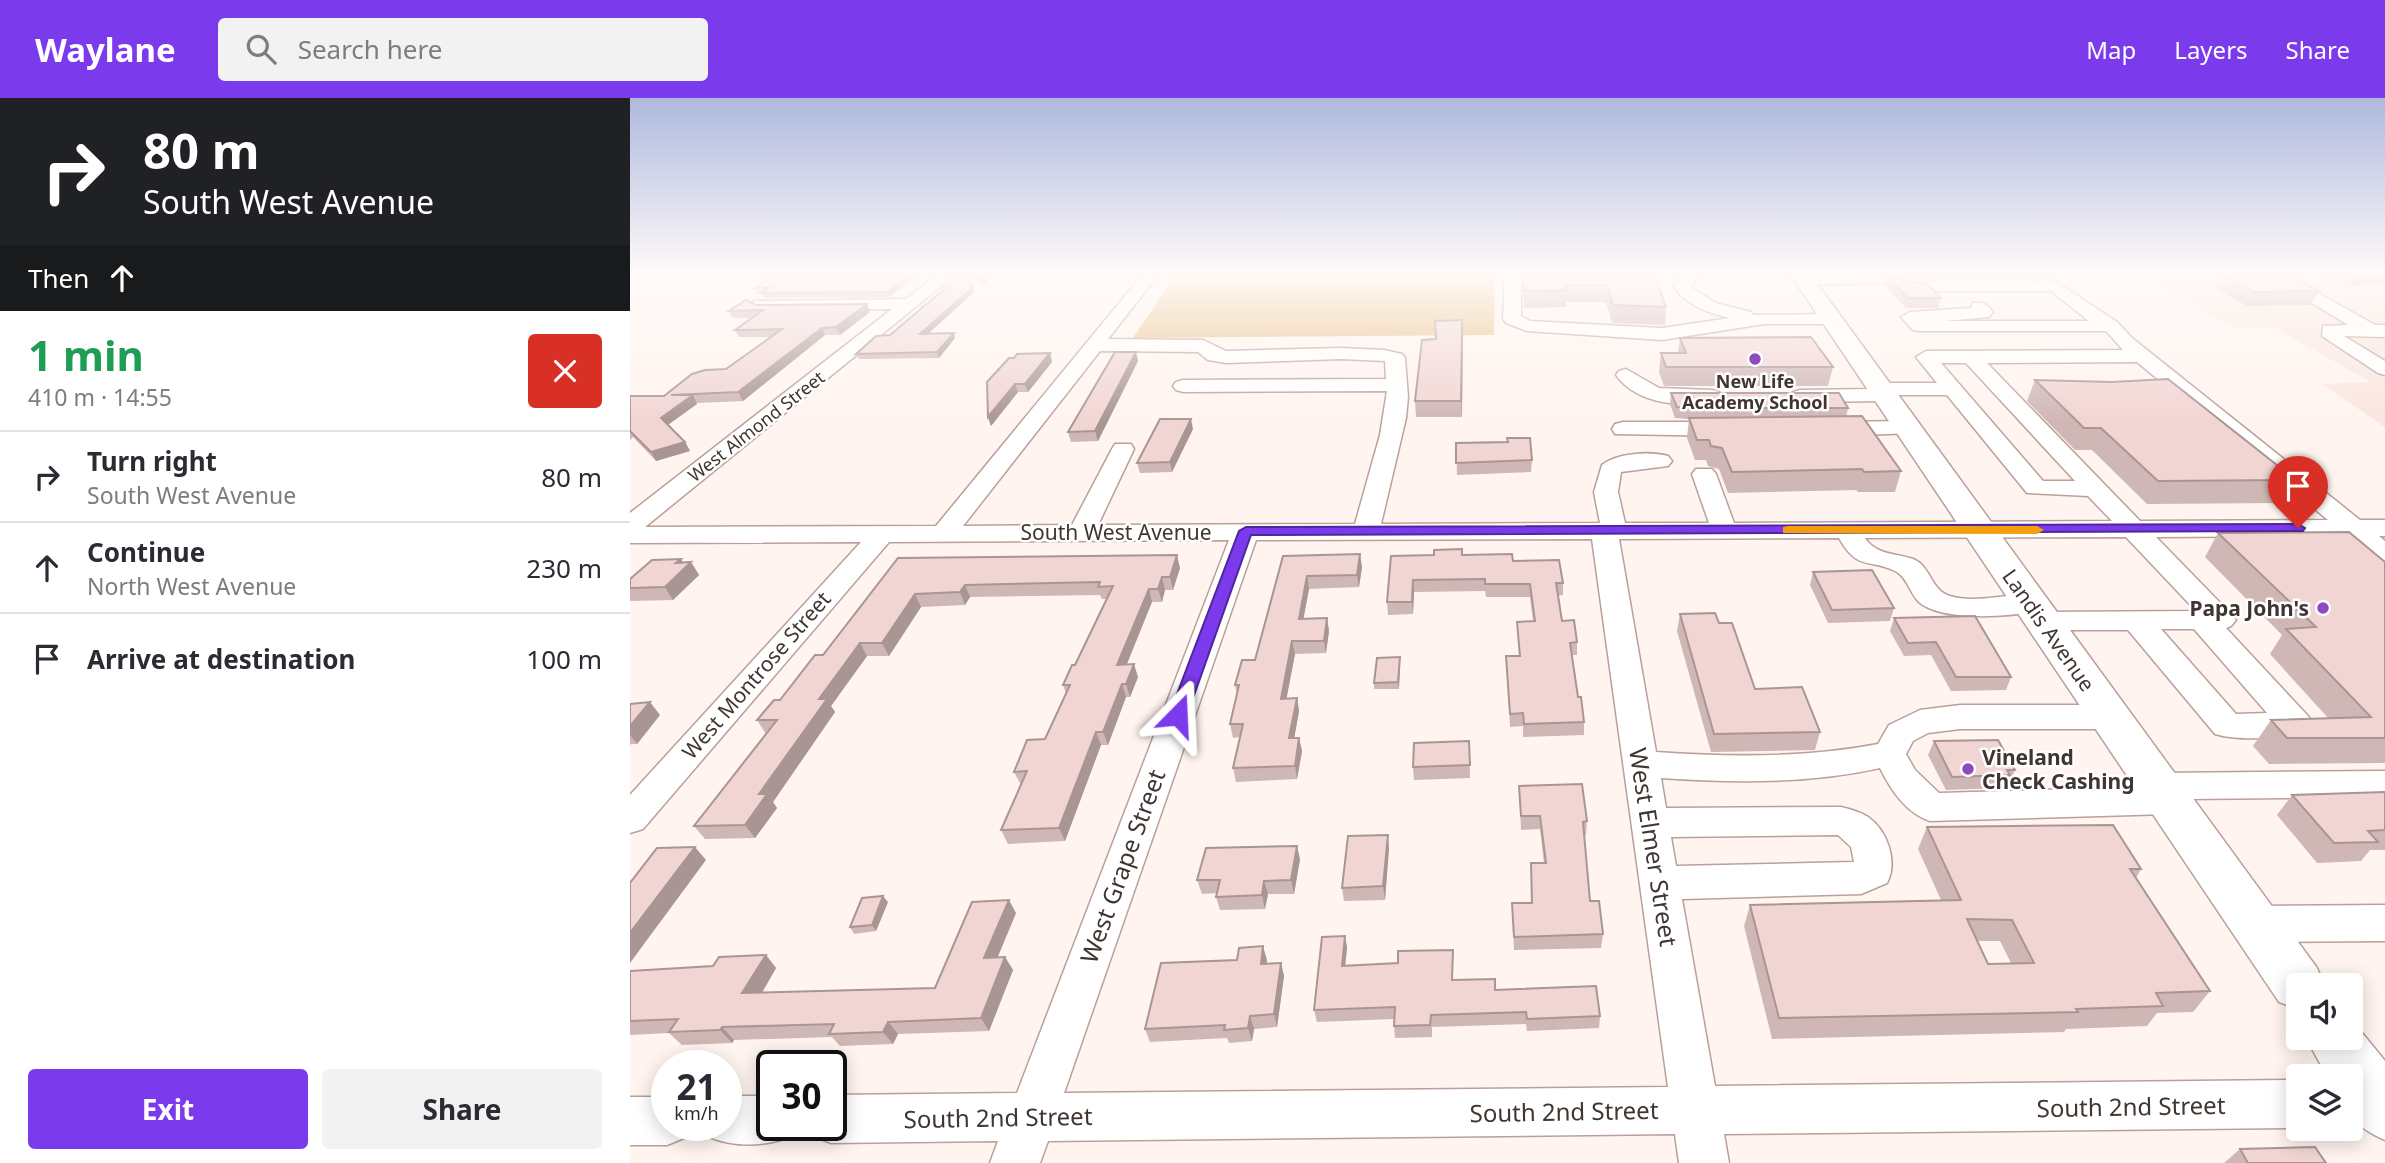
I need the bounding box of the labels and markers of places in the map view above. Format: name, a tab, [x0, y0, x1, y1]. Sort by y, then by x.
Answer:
marker: New Life Academy School	[1747, 351, 1763, 367]
place label: New Life Academy School	[1682, 369, 1828, 414]
pin	[2268, 456, 2328, 528]
place label: Papa John's	[2189, 594, 2309, 622]
marker: Papa John's	[2315, 600, 2331, 616]
place label: Vineland Check Cashing	[1982, 743, 2134, 795]
marker: Vineland Check Cashing	[1960, 761, 1976, 777]

